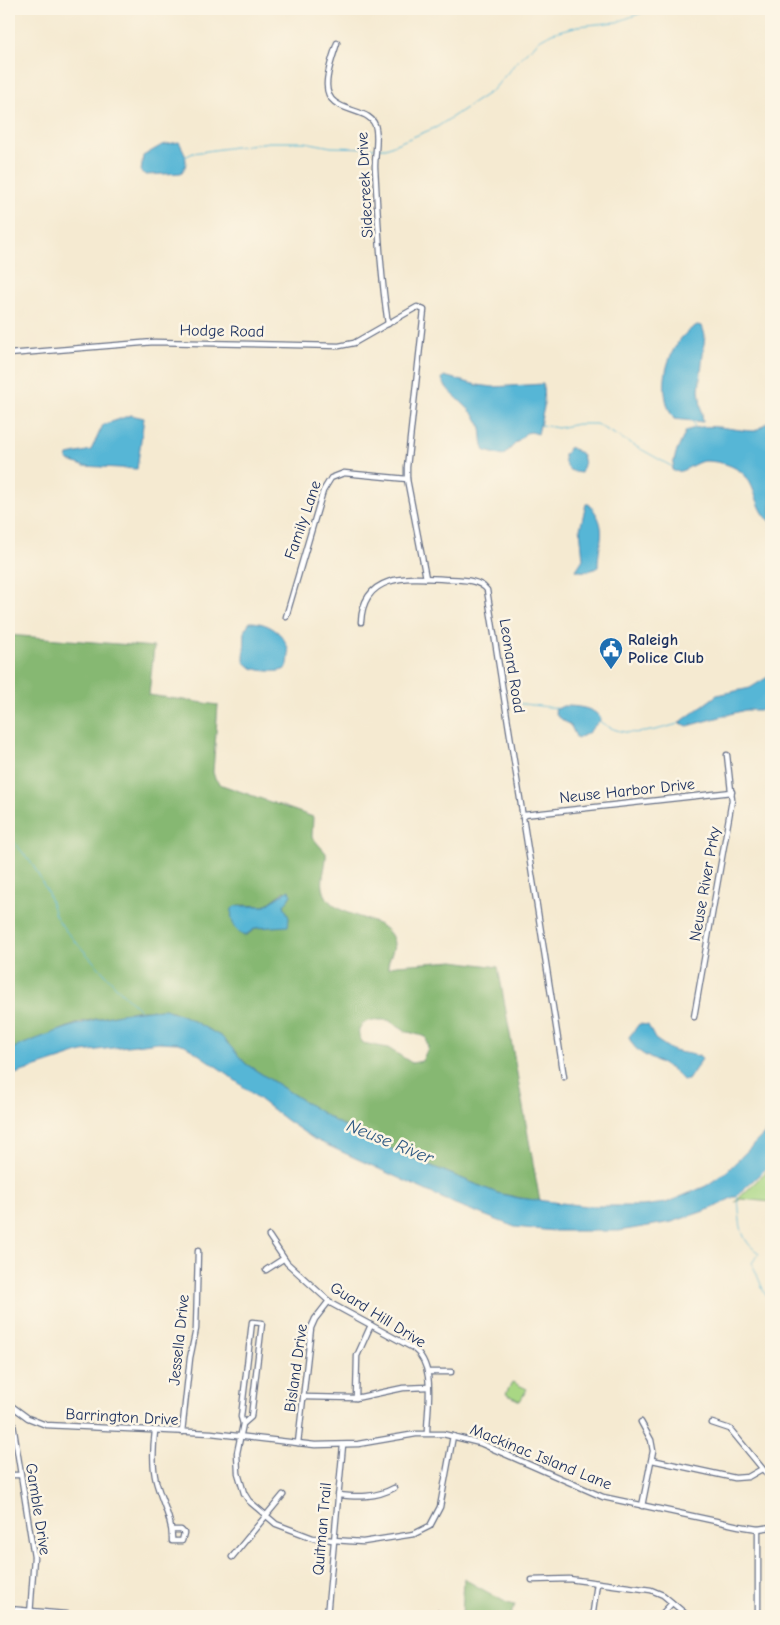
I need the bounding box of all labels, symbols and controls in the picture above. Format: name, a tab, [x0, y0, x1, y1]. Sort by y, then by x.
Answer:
street label: Sidecreek Drive	[353, 131, 377, 239]
street label: Hodge Road	[179, 321, 265, 341]
street label: Family Lane	[281, 478, 325, 562]
street label: Leonard Road	[496, 617, 528, 715]
place label: Raleigh Police Club	[628, 631, 704, 667]
public building icon: Raleigh Police Club	[598, 636, 624, 670]
street label: Neuse Harbor Drive	[558, 775, 696, 807]
street label: Neuse River Prky	[686, 824, 724, 943]
water label: Neuse River	[344, 1115, 437, 1169]
street label: Guard Hill Drive	[327, 1278, 429, 1352]
street label: Jessella Drive	[165, 1293, 193, 1387]
street label: Bisland Drive	[281, 1323, 311, 1413]
street label: Barrington Drive	[65, 1405, 179, 1429]
street label: Mackinac Island Lane	[468, 1420, 614, 1494]
street label: Gamble Drive	[22, 1462, 54, 1556]
street label: Quitman Trail	[309, 1482, 335, 1576]

